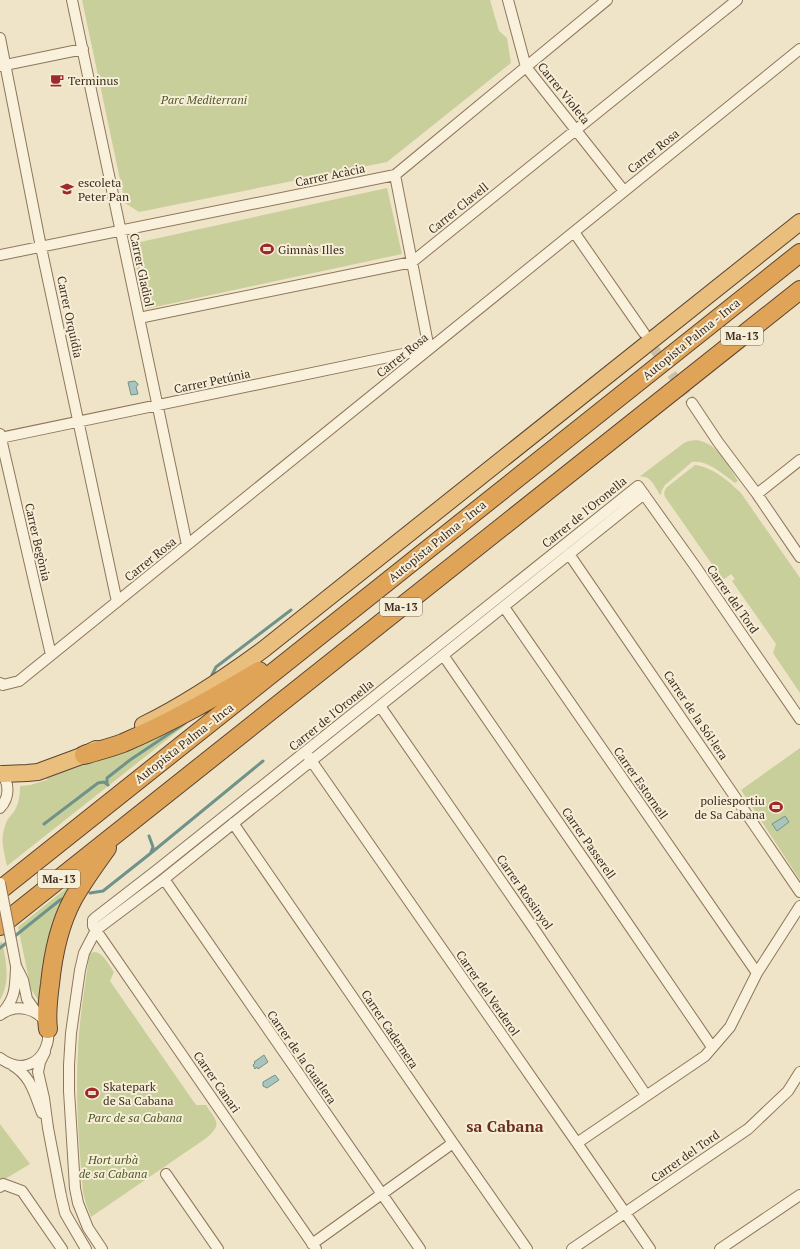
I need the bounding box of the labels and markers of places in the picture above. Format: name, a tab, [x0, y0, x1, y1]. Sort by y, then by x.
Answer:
cafe icon: Terminus	[49, 72, 65, 88]
place label: Terminus	[68, 73, 119, 88]
place label: escoleta Peter Pan	[78, 175, 129, 204]
school or university icon: escoleta Peter Pan	[59, 181, 75, 197]
sports icon: Gimnàs Illes	[259, 241, 275, 257]
place label: Gimnàs Illes	[278, 242, 344, 257]
place label: poliesportiu de Sa Cabana	[694, 793, 765, 822]
sports icon: poliesportiu de Sa Cabana	[768, 799, 784, 815]
place label: Skatepark de Sa Cabana	[103, 1079, 174, 1108]
sports icon: Skatepark de Sa Cabana	[84, 1085, 100, 1101]

